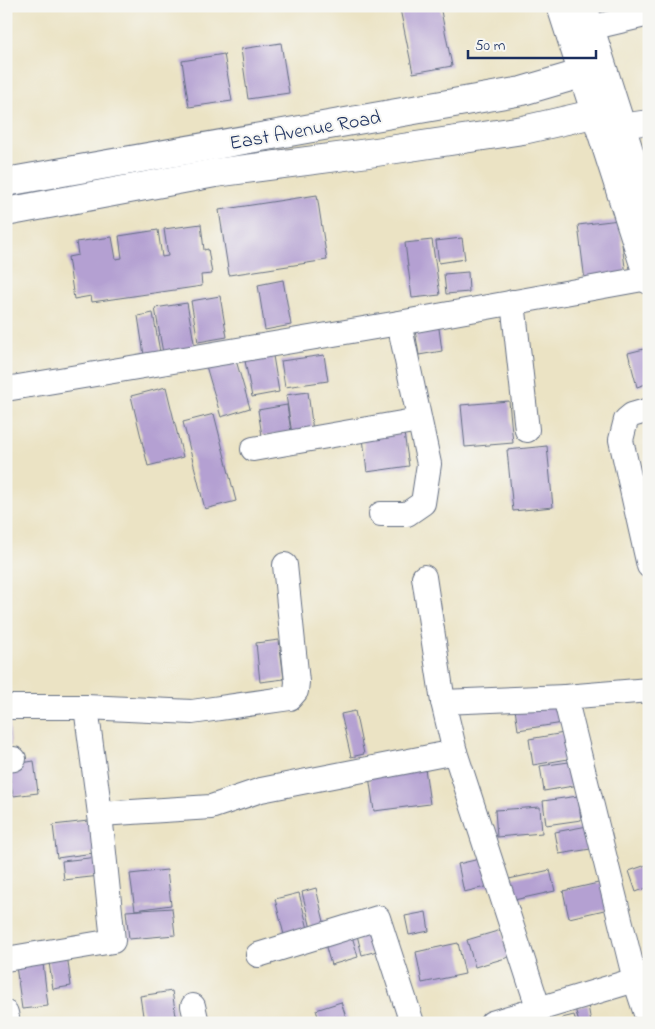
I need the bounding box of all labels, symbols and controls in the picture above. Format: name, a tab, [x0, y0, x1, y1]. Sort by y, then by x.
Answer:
scale bar	[468, 28, 595, 60]
text: 50 m	[475, 35, 506, 57]
street label: East Avenue Road	[228, 104, 383, 159]

